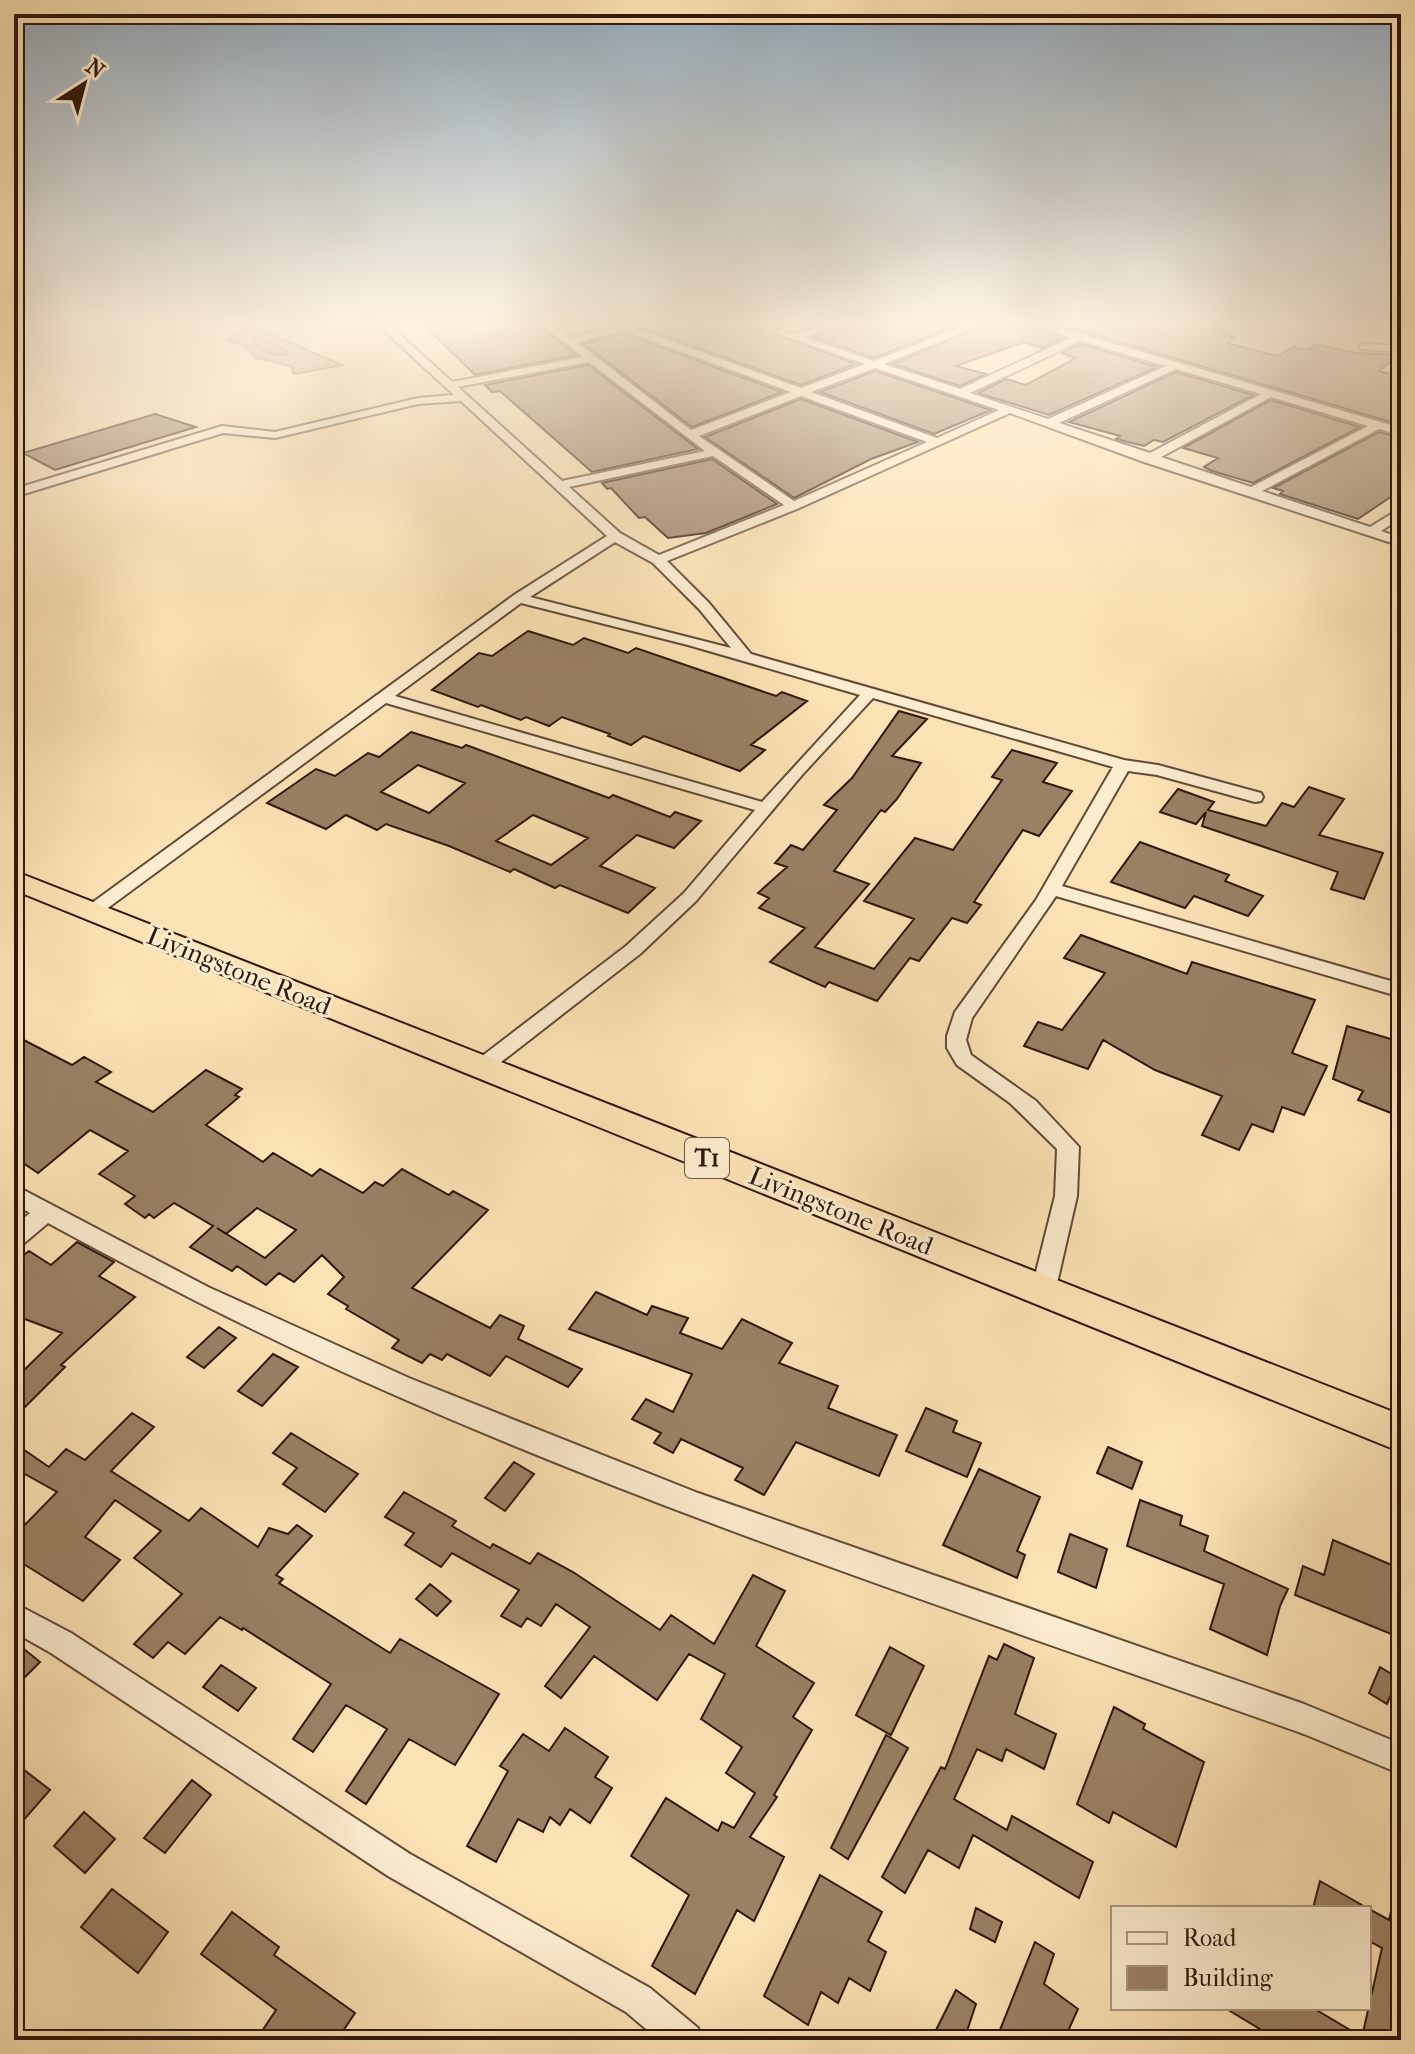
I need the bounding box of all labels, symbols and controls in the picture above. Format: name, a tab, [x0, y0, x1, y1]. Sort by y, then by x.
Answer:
north arrow	[44, 44, 124, 124]
text: N	[81, 53, 110, 84]
street label: Livingstone Road	[142, 920, 336, 1022]
road number: T1	[685, 1138, 729, 1178]
street label: Livingstone Road	[744, 1160, 938, 1262]
legend	[1111, 1906, 1371, 2010]
text: Road	[1183, 1924, 1237, 1952]
text: Building	[1183, 1964, 1274, 1992]

